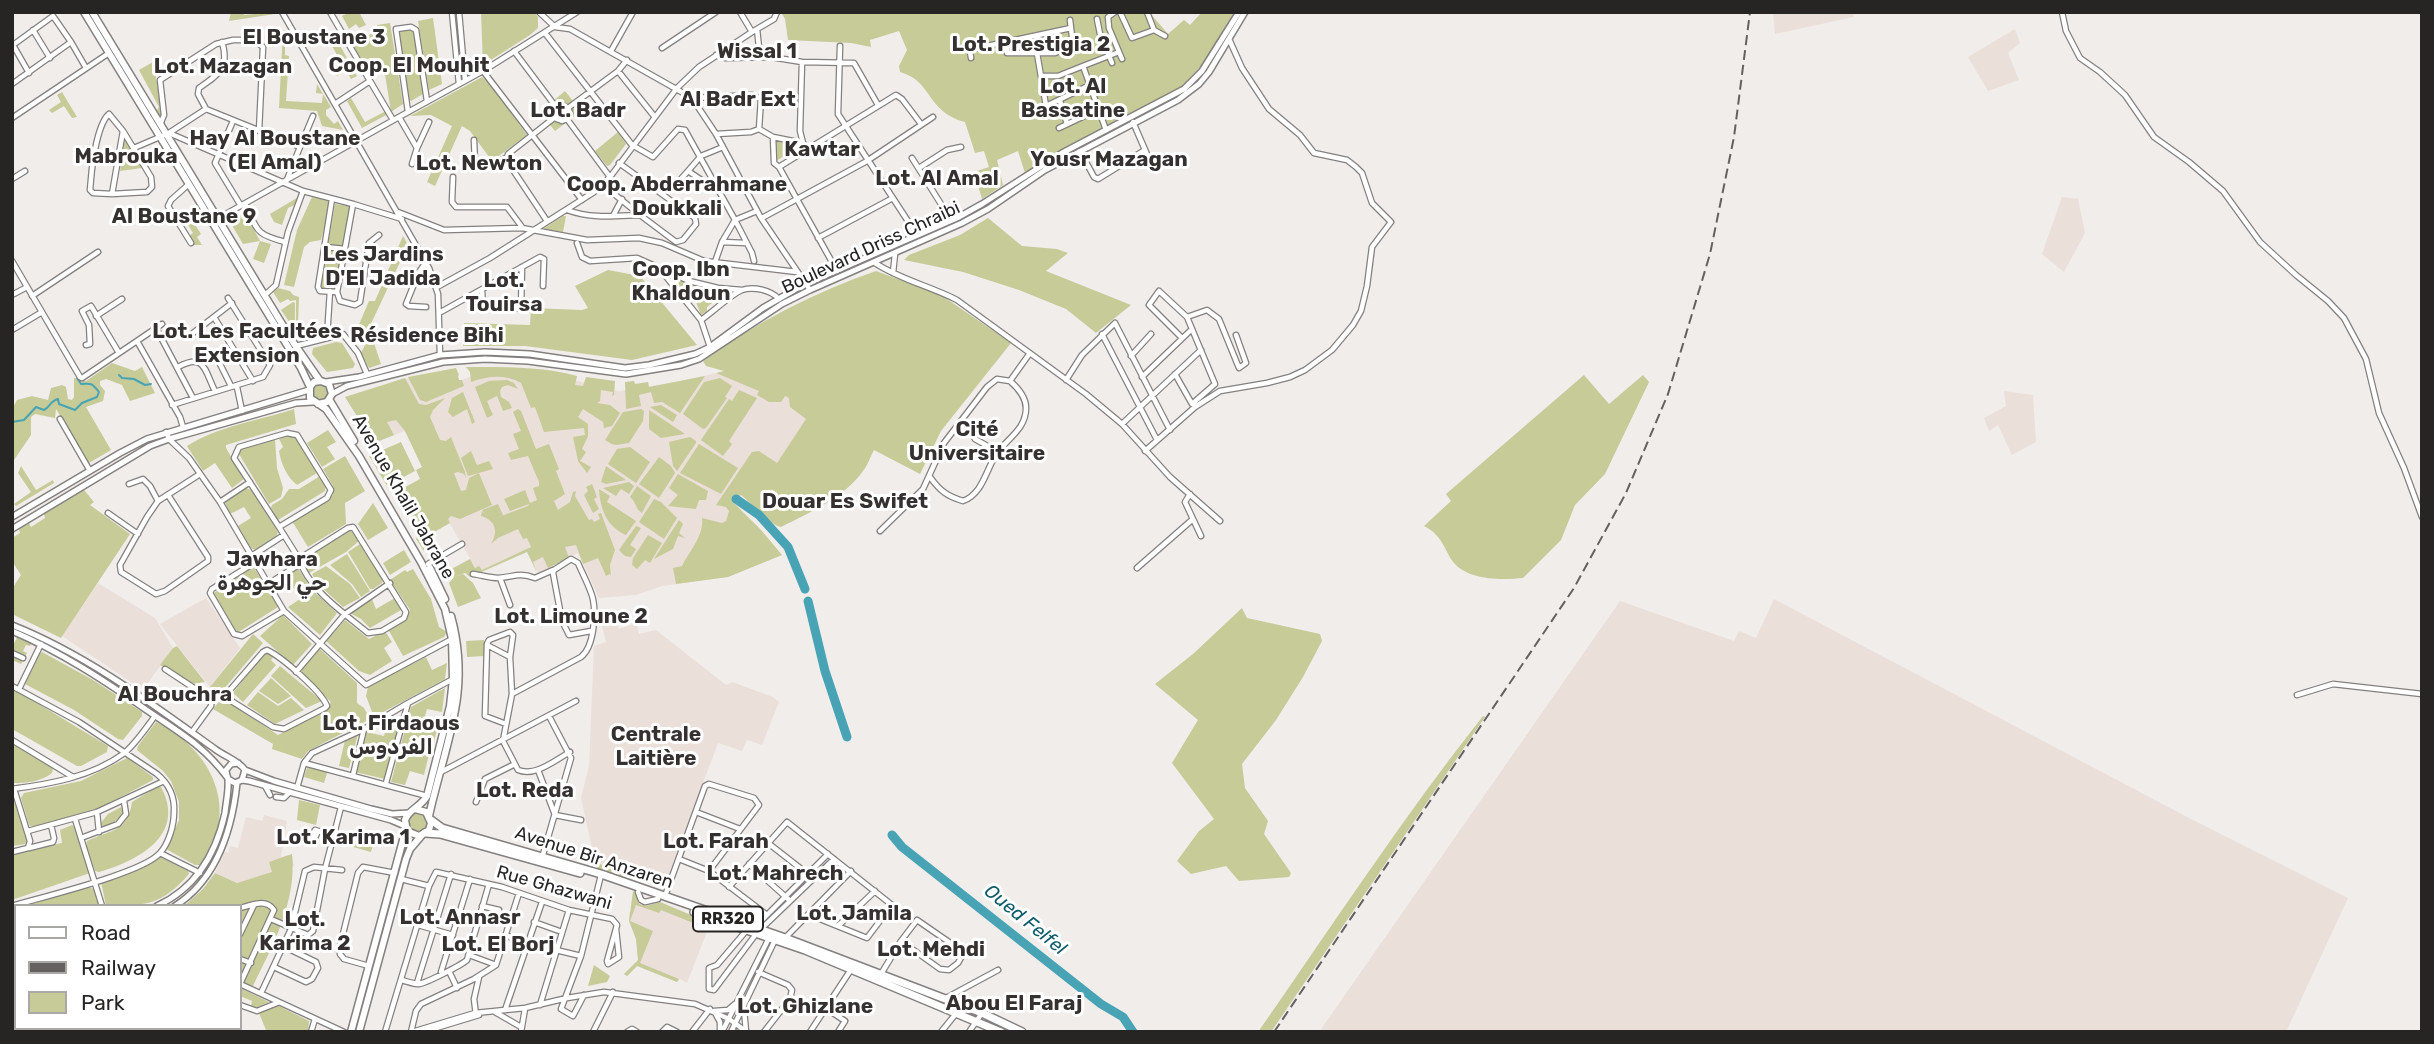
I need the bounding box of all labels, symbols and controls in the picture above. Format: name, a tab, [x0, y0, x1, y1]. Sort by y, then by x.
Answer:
district label: El Boustane 3	[242, 25, 386, 51]
district label: Lot. Prestigia 2	[952, 32, 1110, 58]
district label: Wissal 1	[717, 39, 797, 65]
district label: Coop. El Mouhit	[328, 53, 490, 79]
district label: Lot. Mazagan	[154, 54, 292, 80]
district label: Lot. Al Bassatine	[1021, 74, 1125, 124]
district label: Al Badr Ext	[680, 87, 796, 113]
district label: Lot. Badr	[530, 98, 626, 124]
district label: Hay Al Boustane (El Amal)	[189, 126, 361, 176]
district label: Kawtar	[784, 137, 860, 163]
district label: Mabrouka	[74, 144, 178, 170]
district label: Yousr Mazagan	[1030, 147, 1188, 173]
district label: Lot. Newton	[416, 151, 542, 177]
district label: Lot. Al Amal	[875, 166, 999, 192]
district label: Coop. Abderrahmane Doukkali	[567, 172, 787, 222]
street label: Boulevard Driss Chraibi	[779, 197, 963, 299]
district label: Al Boustane 9	[112, 204, 256, 230]
district label: Les Jardins D'El Jadida	[322, 242, 444, 292]
district label: Coop. Ibn Khaldoun	[631, 257, 731, 307]
district label: Lot. Touirsa	[465, 268, 543, 318]
district label: Lot. Les Facultées Extension	[152, 319, 342, 369]
district label: Résidence Bihi	[350, 323, 504, 349]
street label: Avenue Khalil Jabrane	[347, 411, 459, 583]
district label: Cité Universitaire	[909, 417, 1045, 467]
district label: Douar Es Swifet	[762, 489, 928, 515]
district label: Jawhara حي الجوهرة	[217, 547, 327, 597]
district label: Lot. Limoune 2	[494, 604, 648, 630]
district label: Al Bouchra	[118, 682, 232, 708]
district label: Lot. Firdaous الفردوس	[322, 711, 460, 761]
district label: Centrale Laitière	[611, 722, 701, 772]
district label: Lot. Reda	[476, 778, 574, 804]
street label: Avenue Bir Anzaren	[512, 822, 676, 894]
district label: Lot. Karima 1	[276, 825, 410, 851]
district label: Lot. Farah	[663, 829, 769, 855]
street label: Rue Ghazwani	[494, 861, 614, 915]
district label: Lot. Mahrech	[707, 861, 843, 887]
water label: Oued Felfel	[979, 880, 1071, 960]
district label: Lot. Jamila	[796, 901, 912, 927]
legend	[14, 904, 242, 1030]
district label: Lot. Annasr	[399, 905, 521, 931]
road number: RR320	[693, 906, 763, 931]
district label: Lot. Karima 2	[259, 907, 351, 957]
text: Road	[81, 920, 131, 945]
district label: Lot. El Borj	[442, 932, 554, 958]
district label: Lot. Mehdi	[877, 937, 985, 963]
text: Railway	[81, 955, 156, 980]
text: Park	[81, 990, 125, 1015]
district label: Abou El Faraj	[946, 991, 1082, 1017]
district label: Lot. Ghizlane	[737, 994, 873, 1020]

